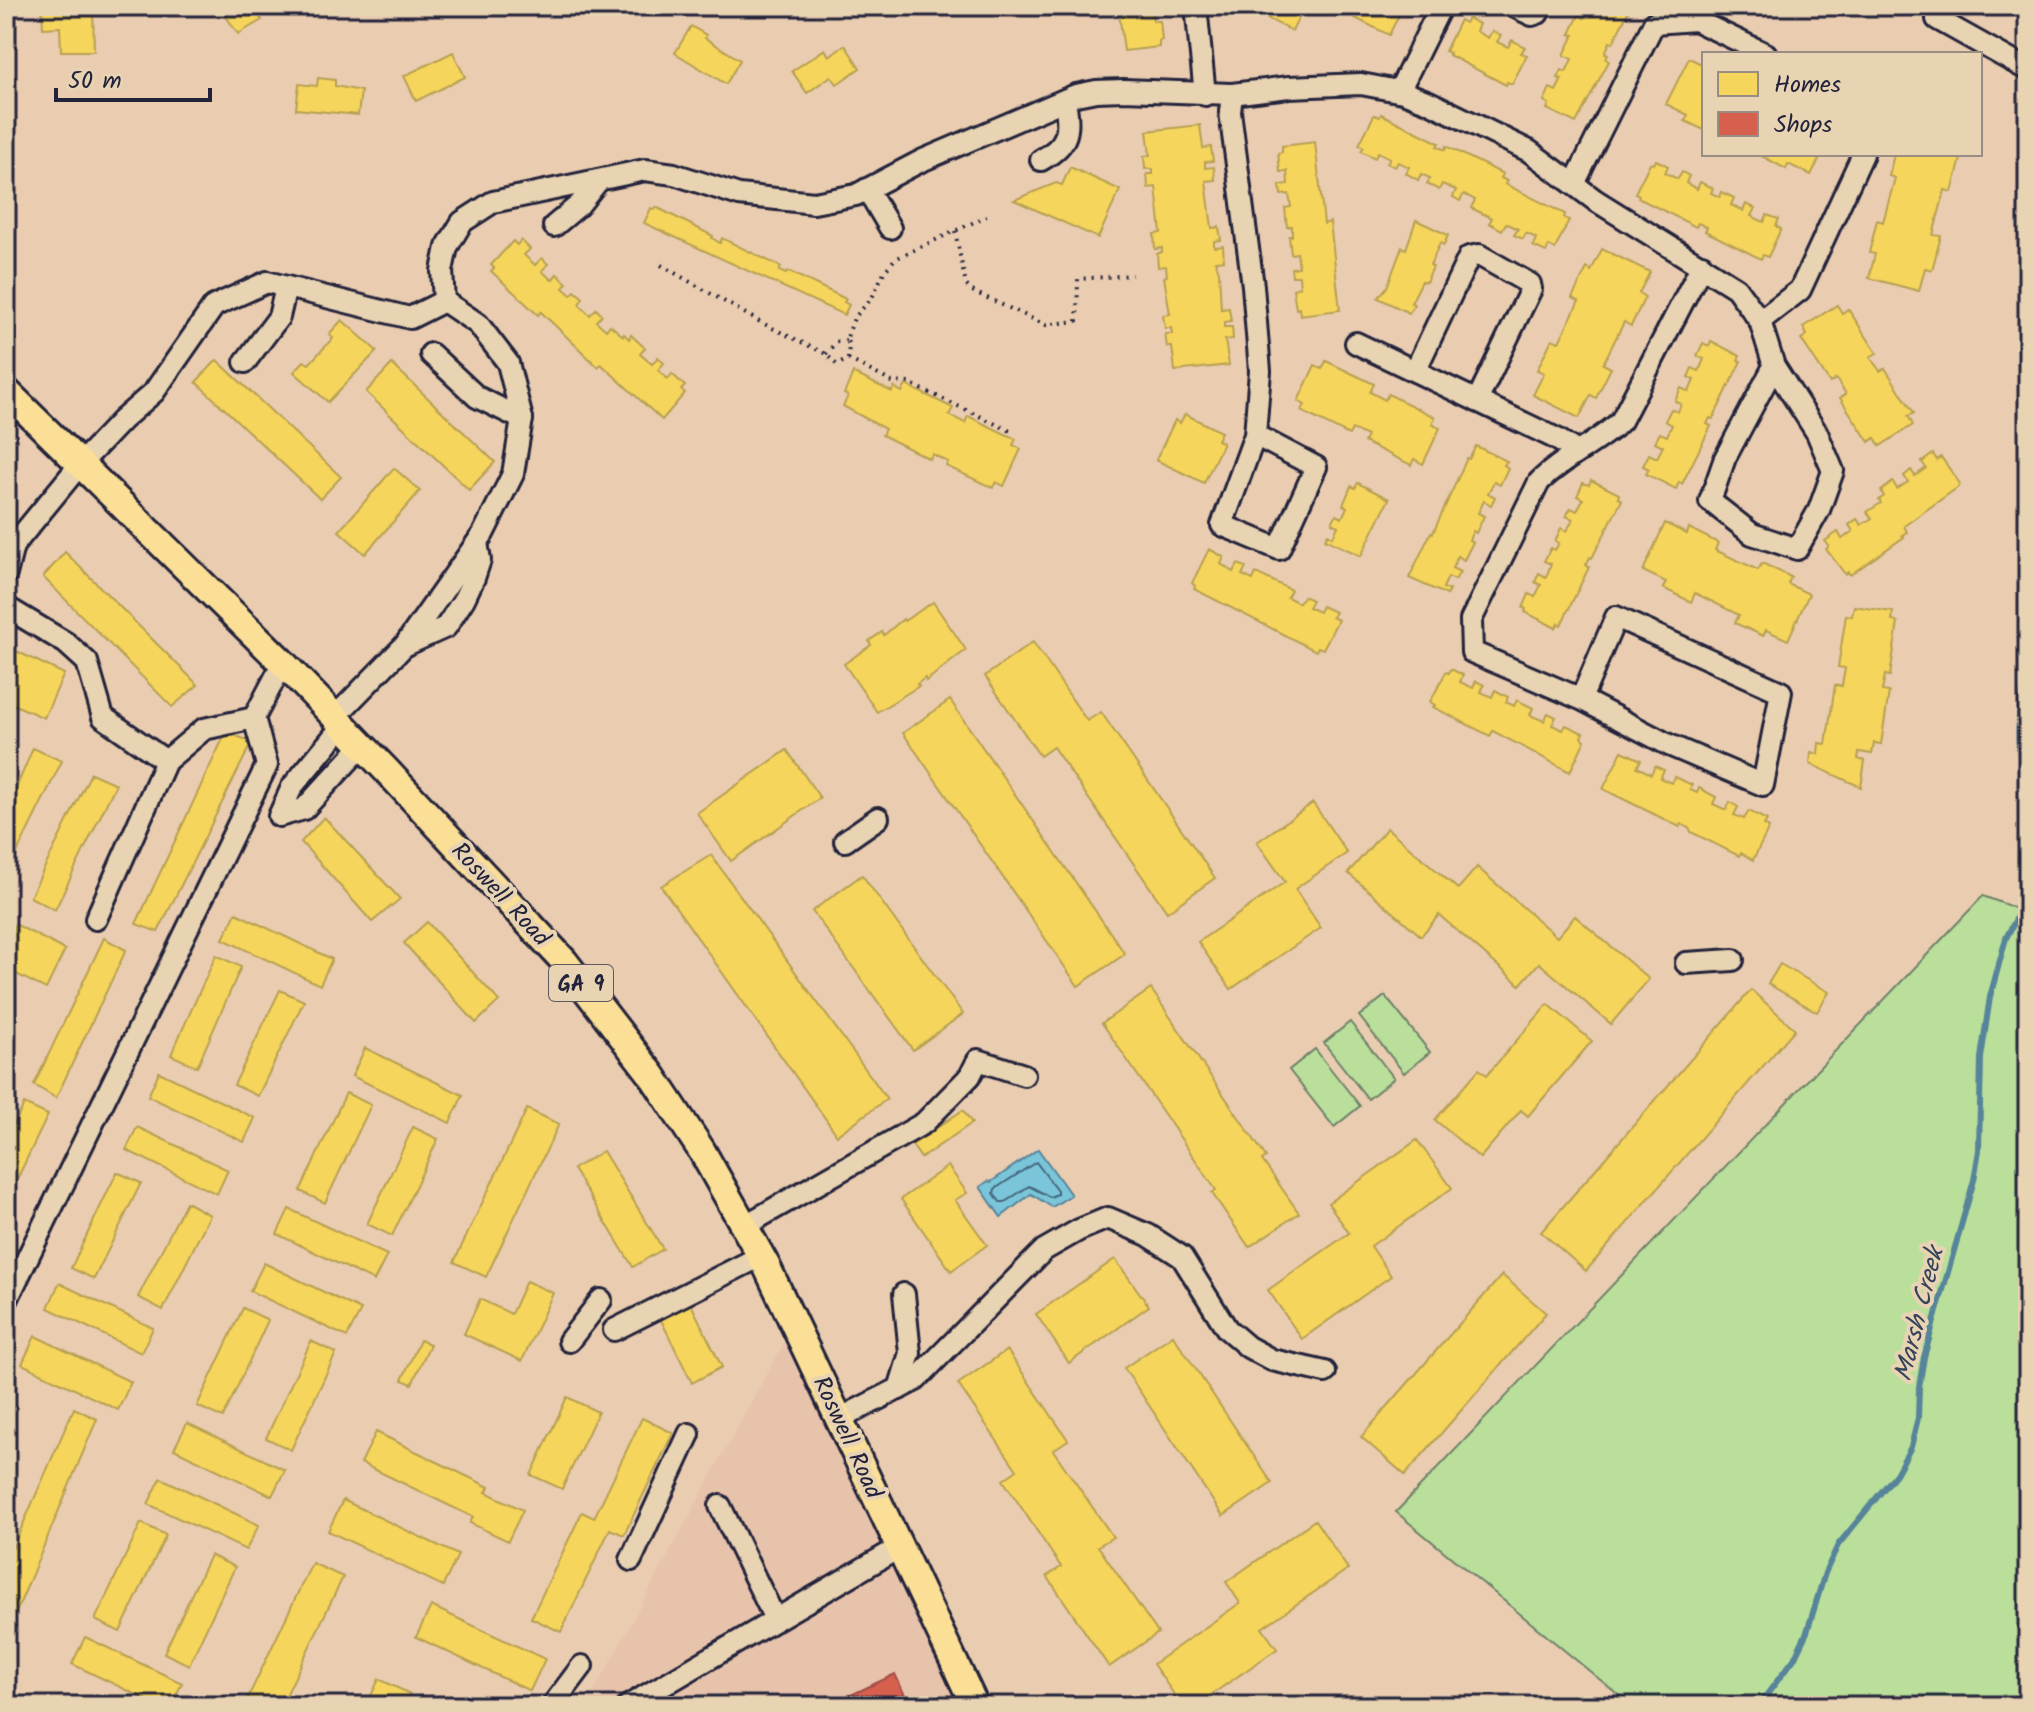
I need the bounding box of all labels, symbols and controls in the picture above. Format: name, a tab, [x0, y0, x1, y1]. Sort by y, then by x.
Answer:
scale bar	[56, 52, 210, 102]
legend	[1702, 52, 1982, 156]
text: 50 m	[68, 62, 122, 101]
text: Homes	[1774, 66, 1841, 105]
text: Shops	[1774, 106, 1832, 145]
street label: Roswell Road	[441, 834, 560, 957]
road number: GA 9	[549, 965, 613, 1001]
water label: Marsh Creek	[1883, 1239, 1958, 1386]
street label: Roswell Road	[801, 1370, 893, 1506]

